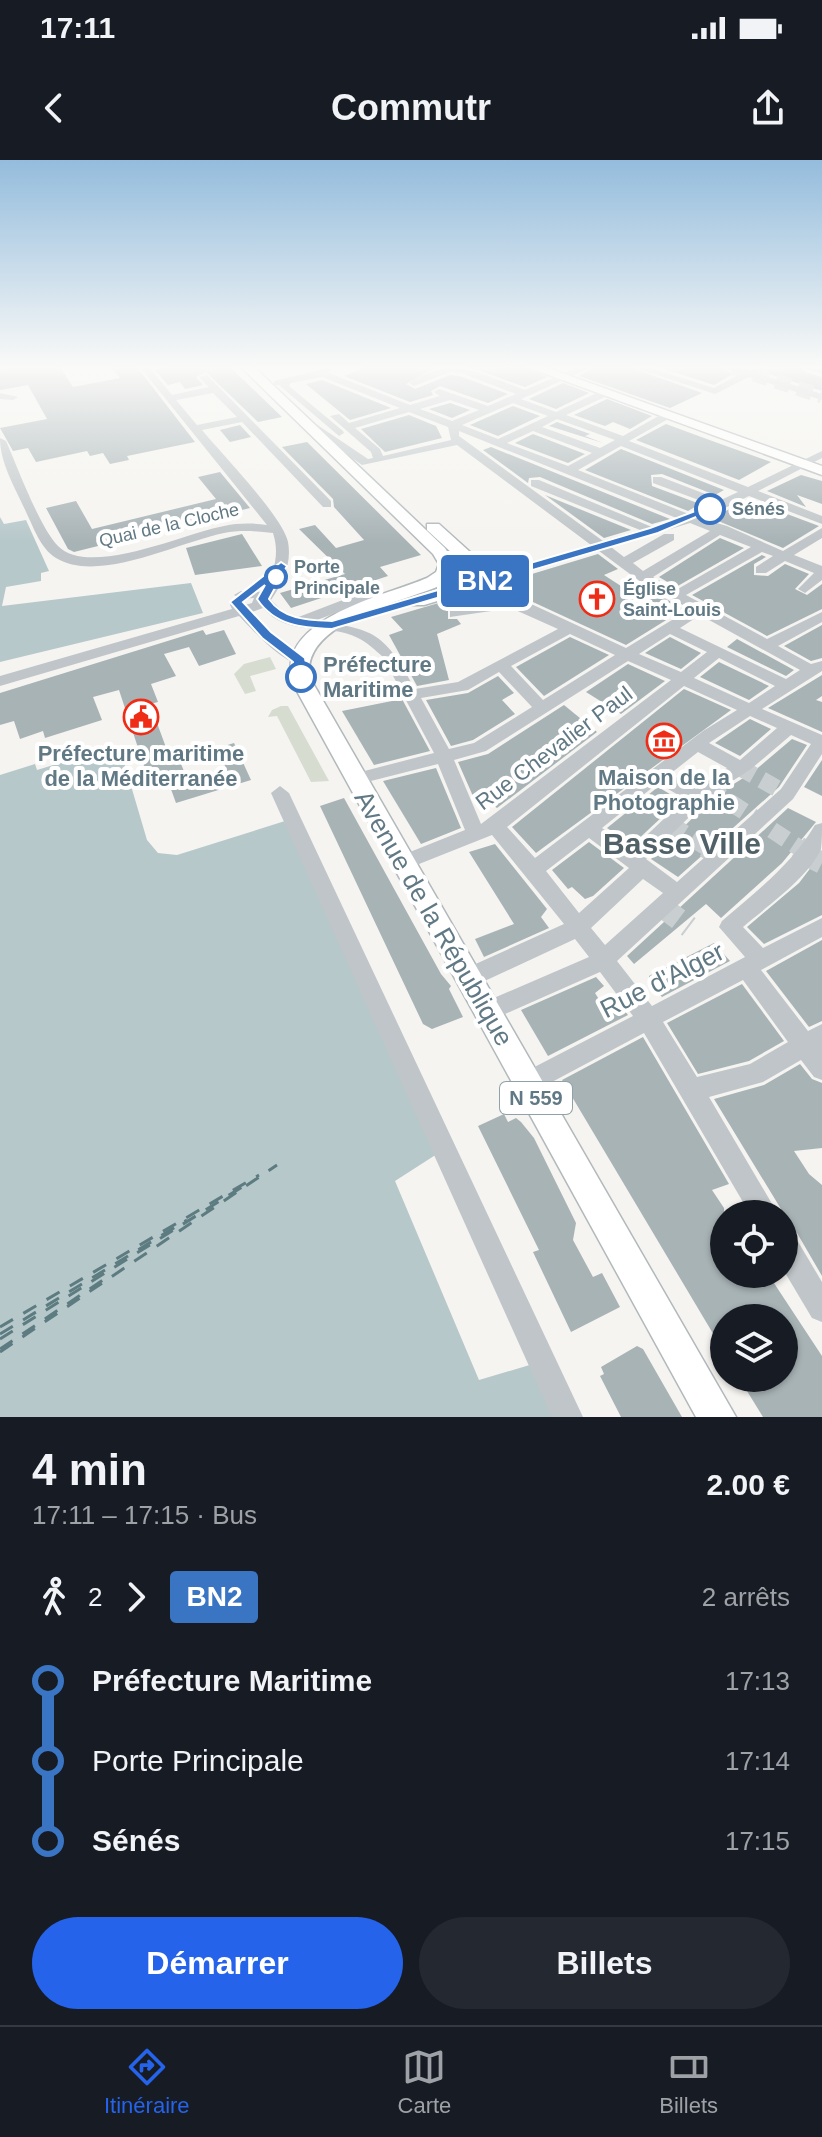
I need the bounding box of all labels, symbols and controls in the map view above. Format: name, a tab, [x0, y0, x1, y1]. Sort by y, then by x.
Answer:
text: 17:11	[40, 11, 115, 44]
icon: back	[32, 86, 76, 130]
icon: share	[746, 86, 790, 130]
text: Commutr	[331, 87, 491, 128]
marker: Sénés	[695, 494, 725, 524]
street label: Quai de la Cloche	[97, 499, 241, 551]
place label: Sénés	[732, 499, 785, 519]
line badge: BN2	[439, 555, 531, 607]
place label: Porte Principale	[294, 557, 380, 598]
text: BN2	[457, 565, 513, 596]
marker: Porte Principale	[265, 566, 287, 588]
place label: Église Saint-Louis	[623, 578, 721, 620]
church icon: Église Saint-Louis	[578, 580, 616, 618]
place label: Préfecture Maritime	[323, 652, 432, 702]
marker: Préfecture Maritime	[286, 662, 316, 692]
street label: Rue Chevalier Paul	[471, 681, 637, 815]
public building icon: Préfecture maritime de la Méditerranée	[122, 698, 160, 736]
museum icon: Maison de la Photographie	[645, 722, 683, 760]
place label: Préfecture maritime de la Méditerranée	[38, 741, 244, 791]
place label: Maison de la Photographie	[593, 765, 735, 815]
street label: Avenue de la République	[348, 785, 520, 1051]
district label: Basse Ville	[603, 827, 761, 860]
street label: Rue d'Alger	[595, 936, 729, 1024]
road number: N 559	[500, 1082, 572, 1114]
map controls	[710, 1200, 798, 1392]
button: locate	[710, 1200, 798, 1288]
button: layers	[710, 1304, 798, 1392]
text: 4 min	[32, 1445, 147, 1494]
text: 2.00 €	[707, 1468, 790, 1501]
text: 17:11 – 17:15 · Bus	[32, 1500, 257, 1530]
icon: walk	[32, 1575, 76, 1619]
icon: forward	[114, 1575, 158, 1619]
text: BN2	[186, 1581, 242, 1612]
text: 2	[88, 1582, 102, 1612]
text: 2 arrêts	[702, 1582, 790, 1612]
text: Préfecture Maritime	[92, 1664, 372, 1697]
text: 17:13	[725, 1666, 790, 1696]
text: Porte Principale	[92, 1744, 304, 1777]
text: 17:14	[725, 1746, 790, 1776]
text: Sénés	[92, 1824, 180, 1857]
text: 17:15	[725, 1826, 790, 1856]
button: Démarrer	[32, 1917, 403, 2009]
button: Billets	[419, 1917, 790, 2009]
tab: Itinéraire	[104, 2045, 190, 2119]
tab: Carte	[398, 2045, 451, 2119]
tab: Billets	[659, 2045, 718, 2119]

